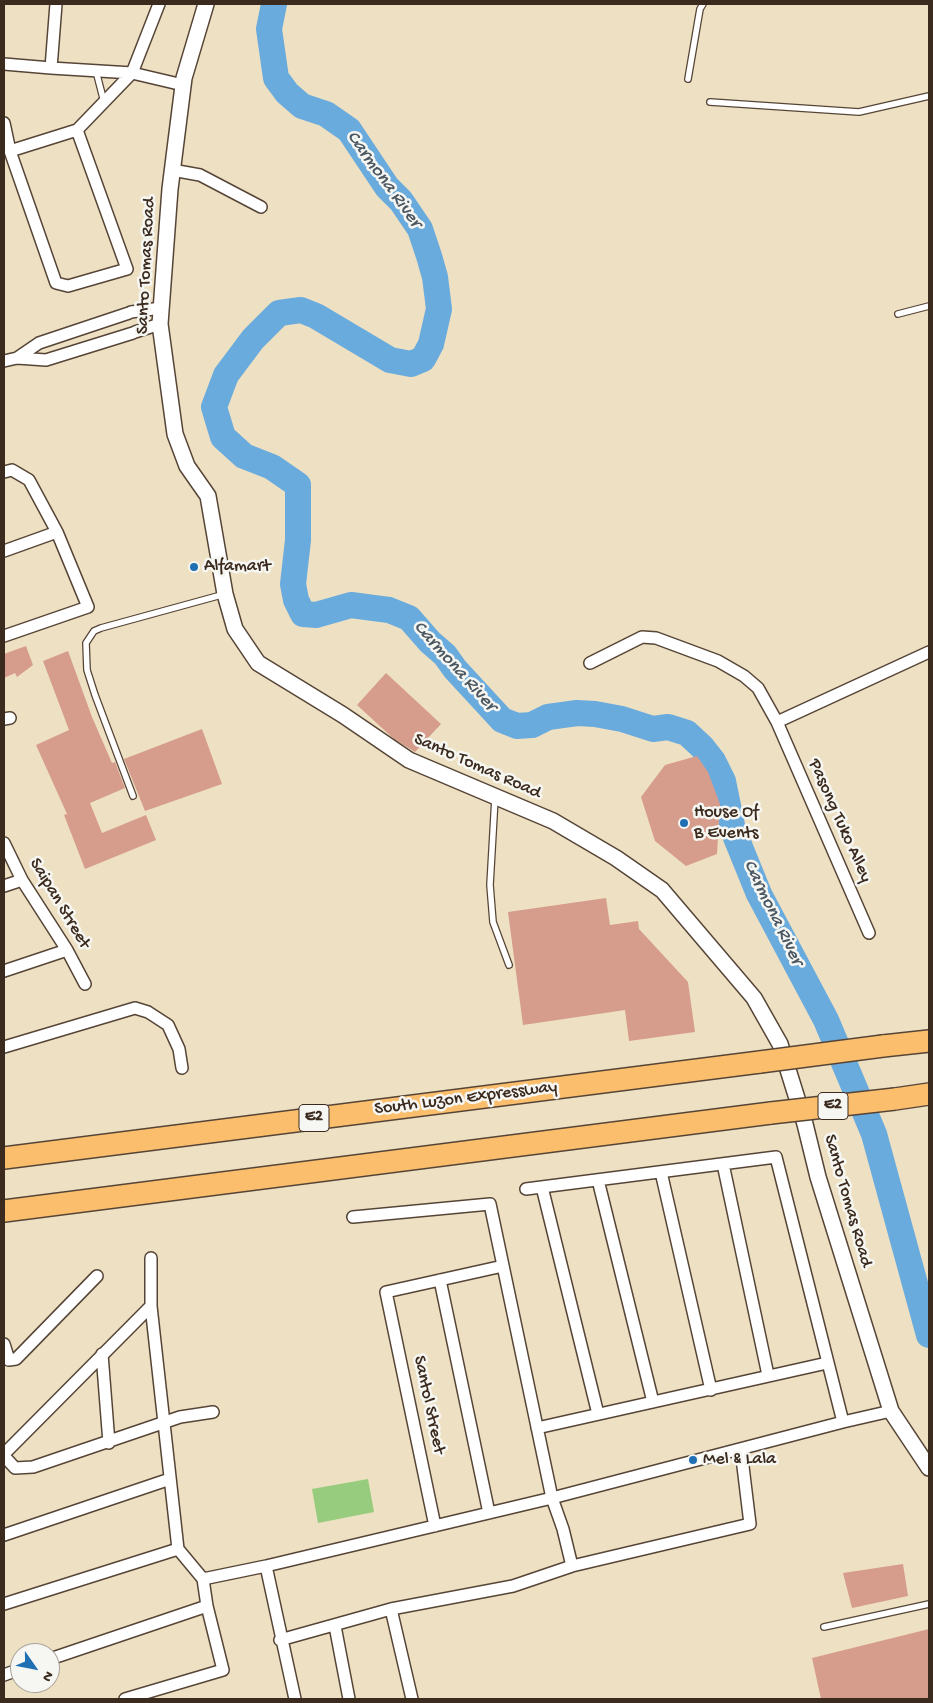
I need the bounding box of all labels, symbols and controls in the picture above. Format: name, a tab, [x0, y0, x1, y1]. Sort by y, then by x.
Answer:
water label: Carmona River	[340, 127, 426, 233]
street label: Santo Tomas Road	[133, 197, 161, 335]
place label: Alfamart	[204, 556, 271, 578]
marker: Alfamart	[188, 561, 200, 573]
water label: Carmona River	[407, 617, 501, 717]
street label: Santo Tomas Road	[410, 729, 544, 805]
street label: Pasong Tuko Alley	[802, 756, 876, 886]
place label: House Of B Events	[694, 802, 759, 844]
marker: House Of B Events	[678, 817, 690, 829]
street label: Saipan Street	[23, 855, 95, 953]
water label: Carmona River	[737, 857, 807, 969]
street label: South Luzon Expressway	[373, 1077, 559, 1121]
road number: E2	[818, 1092, 848, 1120]
road number: E2	[299, 1104, 329, 1132]
street label: Santo Tomas Road	[818, 1132, 876, 1270]
street label: Santol Street	[407, 1354, 449, 1456]
place label: Mel & Lala	[703, 1449, 776, 1471]
marker: Mel & Lala	[687, 1454, 699, 1466]
north arrow	[10, 1643, 60, 1693]
text: N	[38, 1667, 57, 1684]

